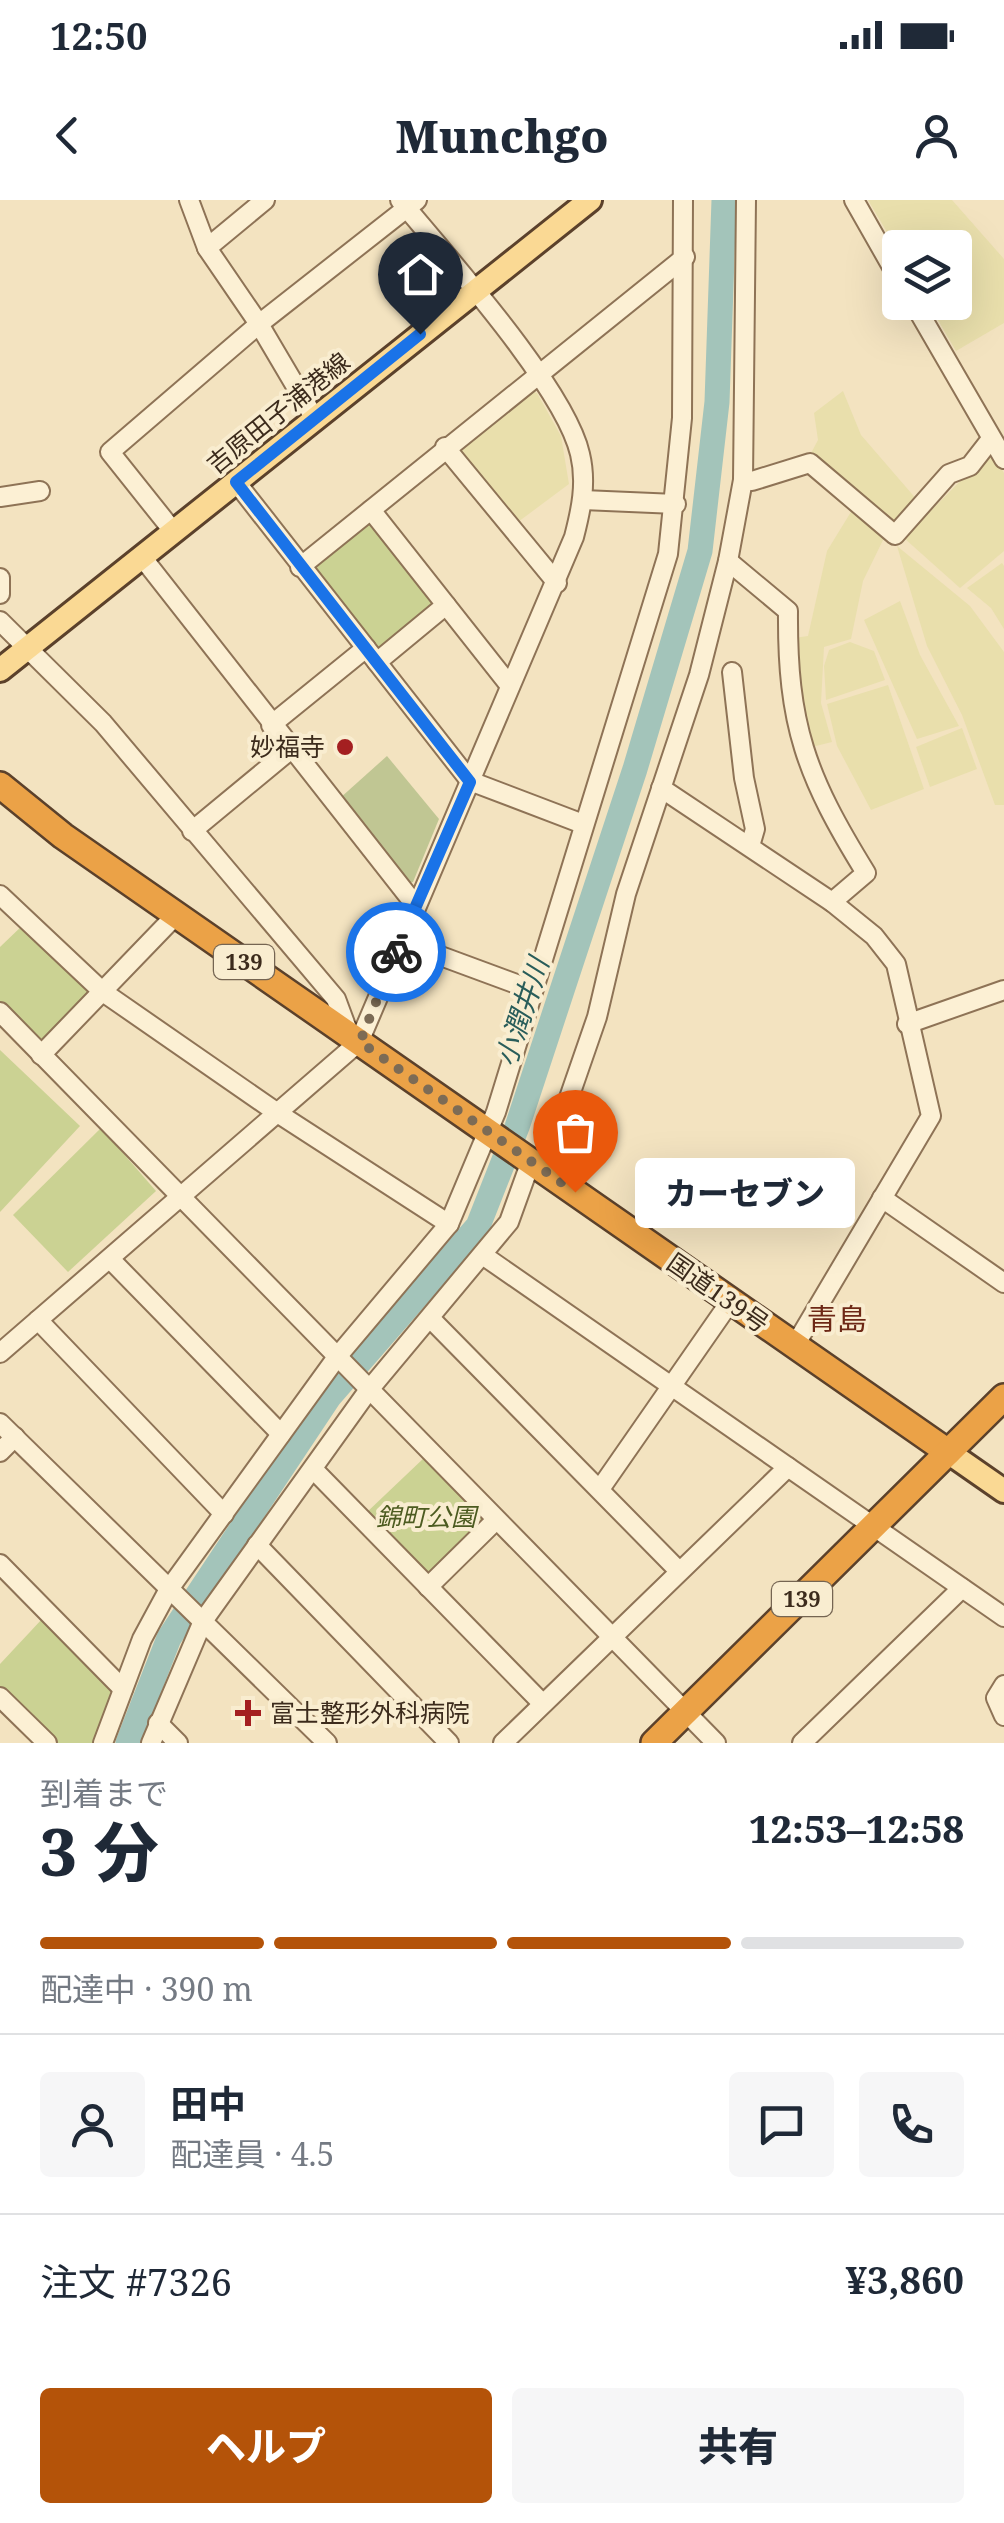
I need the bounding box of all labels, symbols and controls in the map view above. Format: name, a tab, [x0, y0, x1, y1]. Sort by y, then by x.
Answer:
text: 12:50	[50, 9, 147, 61]
text: Munchgo	[396, 105, 608, 166]
icon: back	[40, 108, 95, 163]
icon: person	[909, 108, 964, 163]
map controls	[882, 230, 972, 320]
button: layers	[882, 230, 972, 320]
pin	[378, 232, 463, 335]
icon: home	[393, 247, 448, 302]
street label: 吉原田子浦港線	[199, 344, 356, 481]
place label: 妙福寺	[250, 729, 325, 763]
marker: 妙福寺	[334, 736, 356, 758]
courier	[346, 902, 446, 1002]
icon: bike	[369, 925, 424, 980]
road number: 139	[214, 945, 274, 979]
water label: 小潤井川	[486, 950, 557, 1071]
pin	[533, 1090, 618, 1193]
icon: bag	[548, 1105, 603, 1160]
callout: カーセブン	[635, 1157, 855, 1227]
text: カーセブン	[665, 1171, 825, 1214]
street label: 国道139号	[661, 1245, 776, 1340]
district label: 青島	[807, 1298, 867, 1339]
park label: 錦町公園	[376, 1499, 479, 1533]
road number: 139	[772, 1582, 832, 1616]
place label: 富士整形外科病院	[270, 1695, 470, 1729]
marker: 富士整形外科病院	[235, 1700, 261, 1726]
text: 到着まで	[40, 1771, 168, 1814]
text: 12:53–12:58	[749, 1802, 964, 1854]
text: 3 分	[40, 1807, 159, 1895]
text: 配達中 · 390 m	[40, 1967, 253, 2010]
button: person	[40, 2072, 145, 2177]
button: chat	[729, 2072, 834, 2177]
button: phone	[859, 2072, 964, 2177]
text: 田中	[170, 2077, 246, 2129]
text: 配達員 · 4.5	[170, 2132, 334, 2175]
text: ¥3,860	[845, 2253, 964, 2305]
text: 注文 #7326	[40, 2255, 232, 2307]
button: ヘルプ	[40, 2388, 492, 2503]
button: 共有	[512, 2388, 964, 2503]

